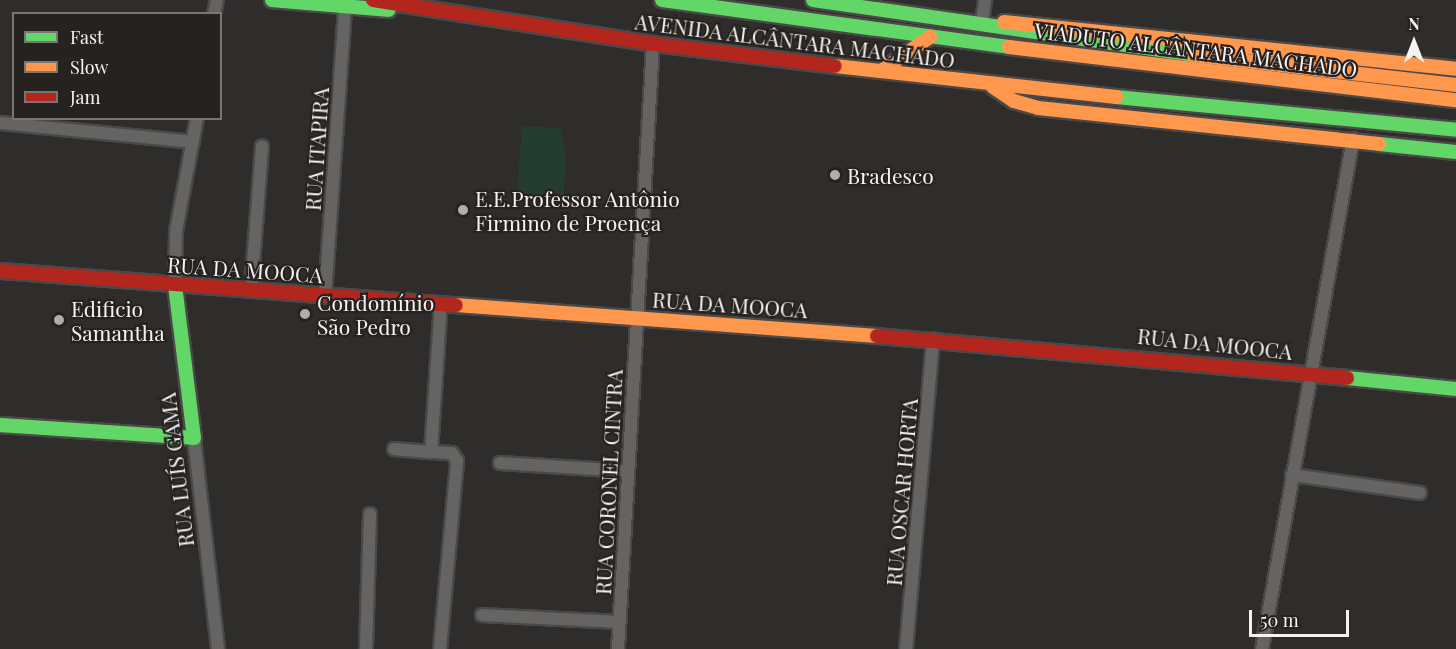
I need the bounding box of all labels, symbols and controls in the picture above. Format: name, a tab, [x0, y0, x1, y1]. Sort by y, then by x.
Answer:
street label: AVENIDA ALCÂNTARA MACHADO	[633, 8, 957, 72]
legend	[12, 12, 222, 120]
north arrow	[1384, 12, 1444, 72]
text: N	[1408, 13, 1420, 34]
street label: VIADUTO ALCÂNTARA MACHADO	[1033, 17, 1359, 81]
text: Fast	[70, 25, 103, 49]
text: Slow	[70, 55, 108, 79]
text: Jam	[70, 85, 100, 109]
street label: RUA ITAPIRA	[299, 86, 333, 212]
place label: Bradesco	[847, 162, 934, 188]
marker: Bradesco	[828, 168, 842, 182]
place label: E.E.Professor Antônio Firmino de Proença	[475, 185, 681, 235]
marker: E.E.Professor Antônio Firmino de Proença	[456, 203, 470, 217]
street label: RUA DA MOOCA	[166, 251, 324, 287]
street label: RUA DA MOOCA	[651, 286, 809, 322]
place label: Condomínio São Pedro	[317, 289, 434, 339]
place label: Edificio Samantha	[71, 295, 165, 345]
marker: Condomínio São Pedro	[298, 307, 312, 321]
marker: Edificio Samantha	[52, 313, 66, 327]
street label: RUA DA MOOCA	[1136, 322, 1294, 364]
street label: RUA CORONEL CINTRA	[590, 369, 626, 595]
street label: RUA LUÍS GAMA	[154, 391, 198, 549]
street label: RUA OSCAR HORTA	[880, 397, 922, 587]
scale bar	[1252, 598, 1352, 636]
text: 50 m	[1260, 608, 1299, 632]

